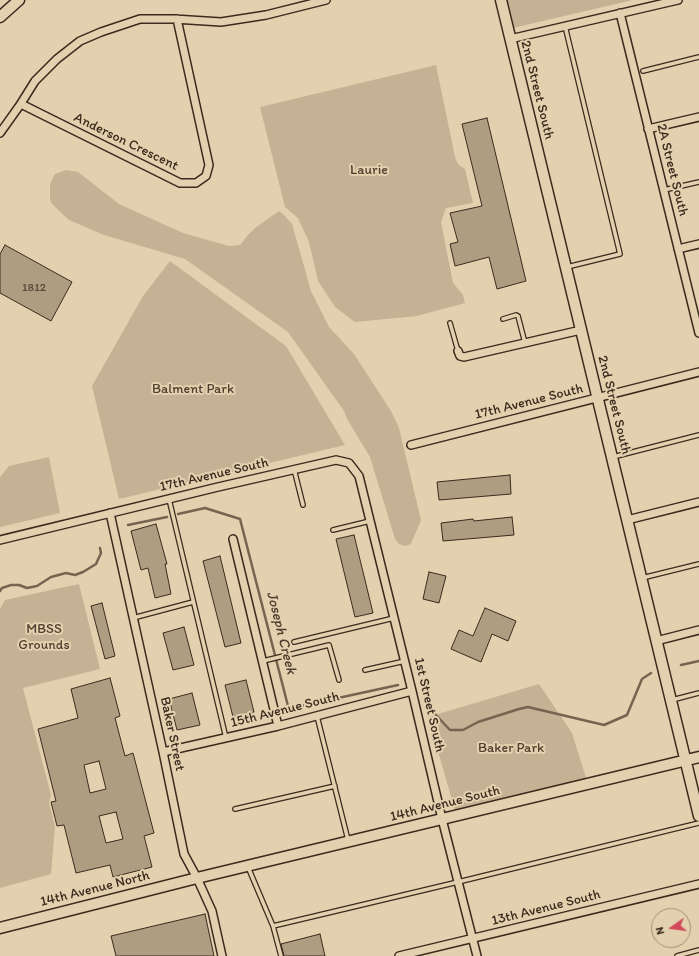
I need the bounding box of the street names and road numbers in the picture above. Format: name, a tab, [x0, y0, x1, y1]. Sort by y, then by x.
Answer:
street label: 2nd Street South	[517, 39, 557, 141]
street label: Anderson Crescent	[71, 109, 181, 175]
street label: 2A Street South	[652, 122, 692, 218]
street label: 2nd Street South	[594, 354, 634, 456]
street label: 17th Avenue South	[473, 380, 585, 424]
street label: 17th Avenue South	[158, 454, 270, 496]
street label: 1st Street South	[410, 656, 448, 754]
street label: 15th Avenue South	[229, 688, 341, 732]
street label: Baker Street	[156, 695, 188, 773]
street label: 14th Avenue South	[388, 782, 502, 826]
street label: 14th Avenue North	[39, 867, 151, 911]
street label: 13th Avenue South	[490, 886, 602, 930]

